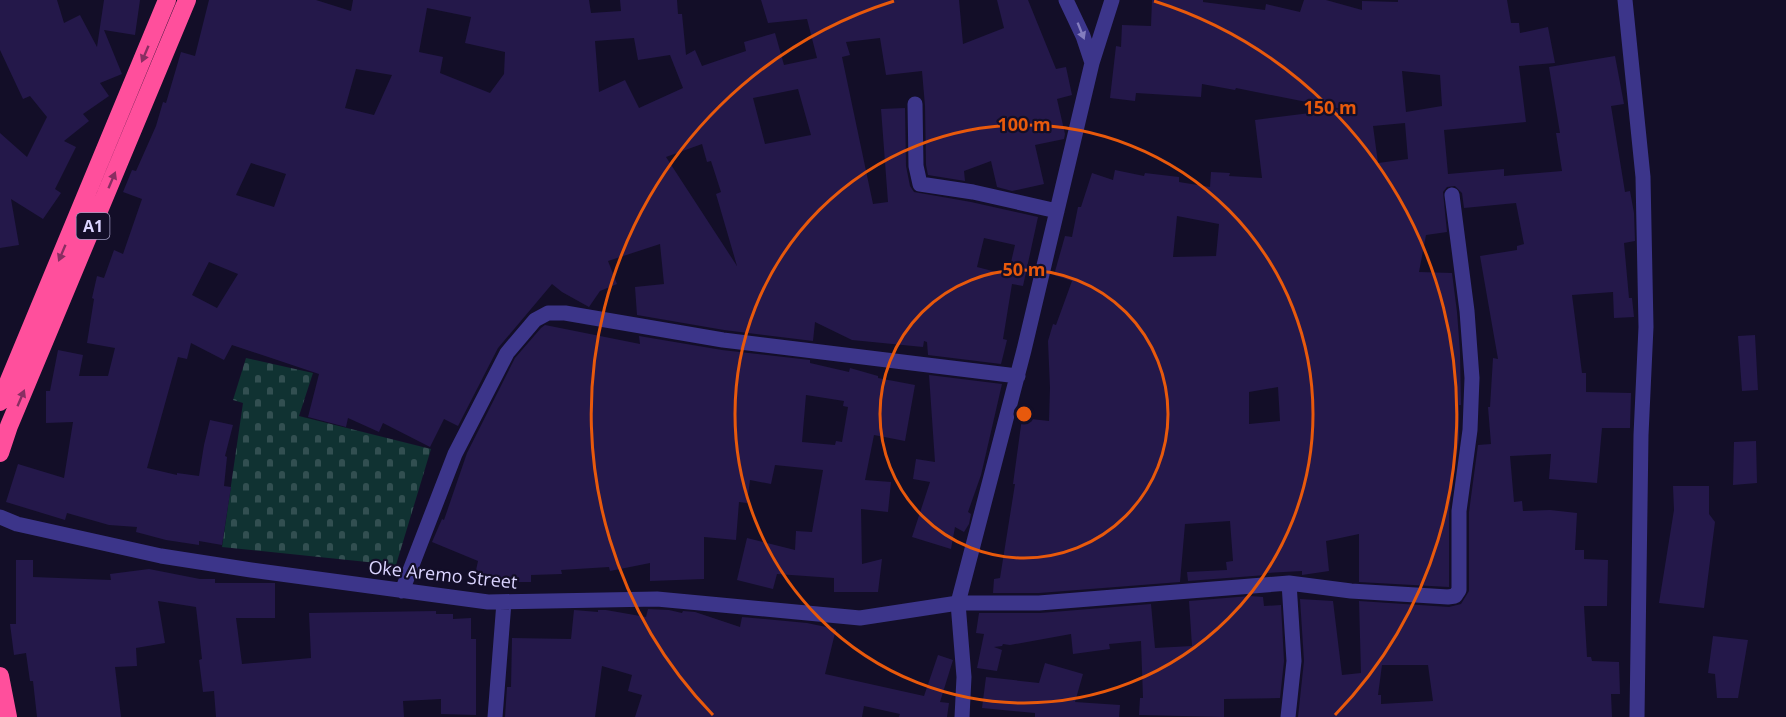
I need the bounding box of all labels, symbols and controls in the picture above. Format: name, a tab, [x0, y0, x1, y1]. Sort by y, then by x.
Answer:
one-way arrow	[1077, 22, 1086, 40]
one-way arrow	[140, 45, 149, 63]
text: 150 m	[1303, 95, 1357, 119]
text: 100 m	[997, 112, 1051, 136]
one-way arrow	[108, 171, 117, 189]
road number: A1	[76, 213, 110, 239]
one-way arrow	[57, 245, 67, 263]
text: 50 m	[1003, 257, 1045, 281]
one-way arrow	[16, 389, 26, 407]
centre of rings	[1014, 404, 1034, 424]
street label: Oke Aremo Street	[367, 554, 519, 594]

